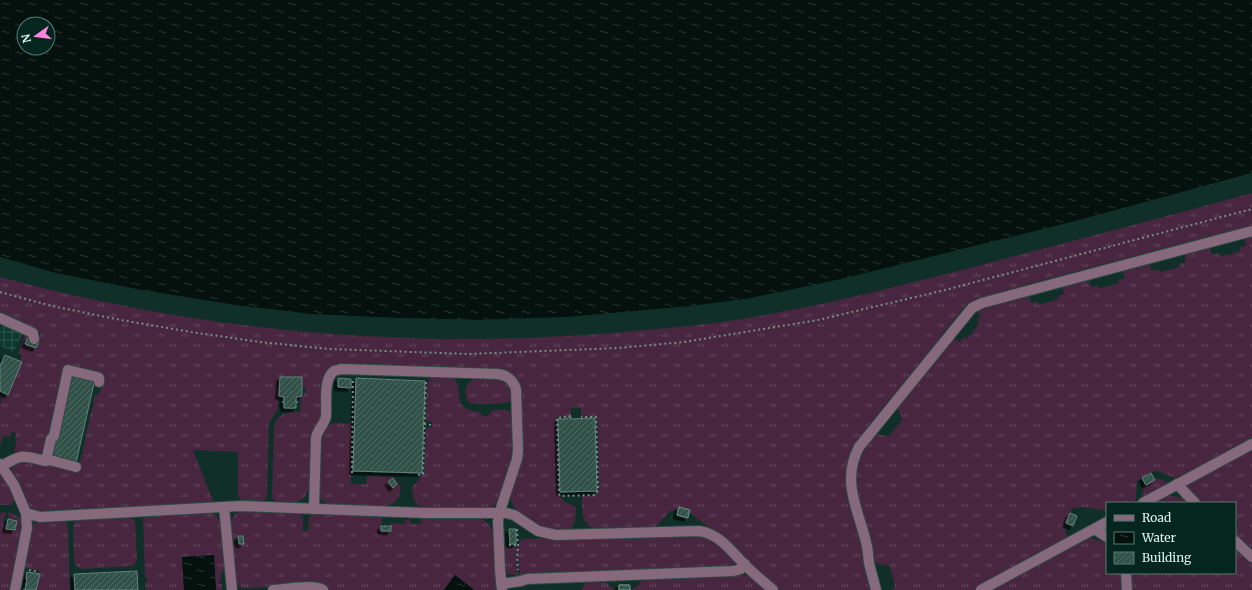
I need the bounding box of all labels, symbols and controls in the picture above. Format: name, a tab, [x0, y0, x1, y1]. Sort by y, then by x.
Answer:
north arrow	[16, 16, 56, 56]
text: N	[18, 32, 34, 44]
legend	[1106, 502, 1236, 574]
text: Road	[1142, 510, 1171, 525]
text: Water	[1141, 530, 1177, 545]
text: Building	[1142, 550, 1192, 565]

